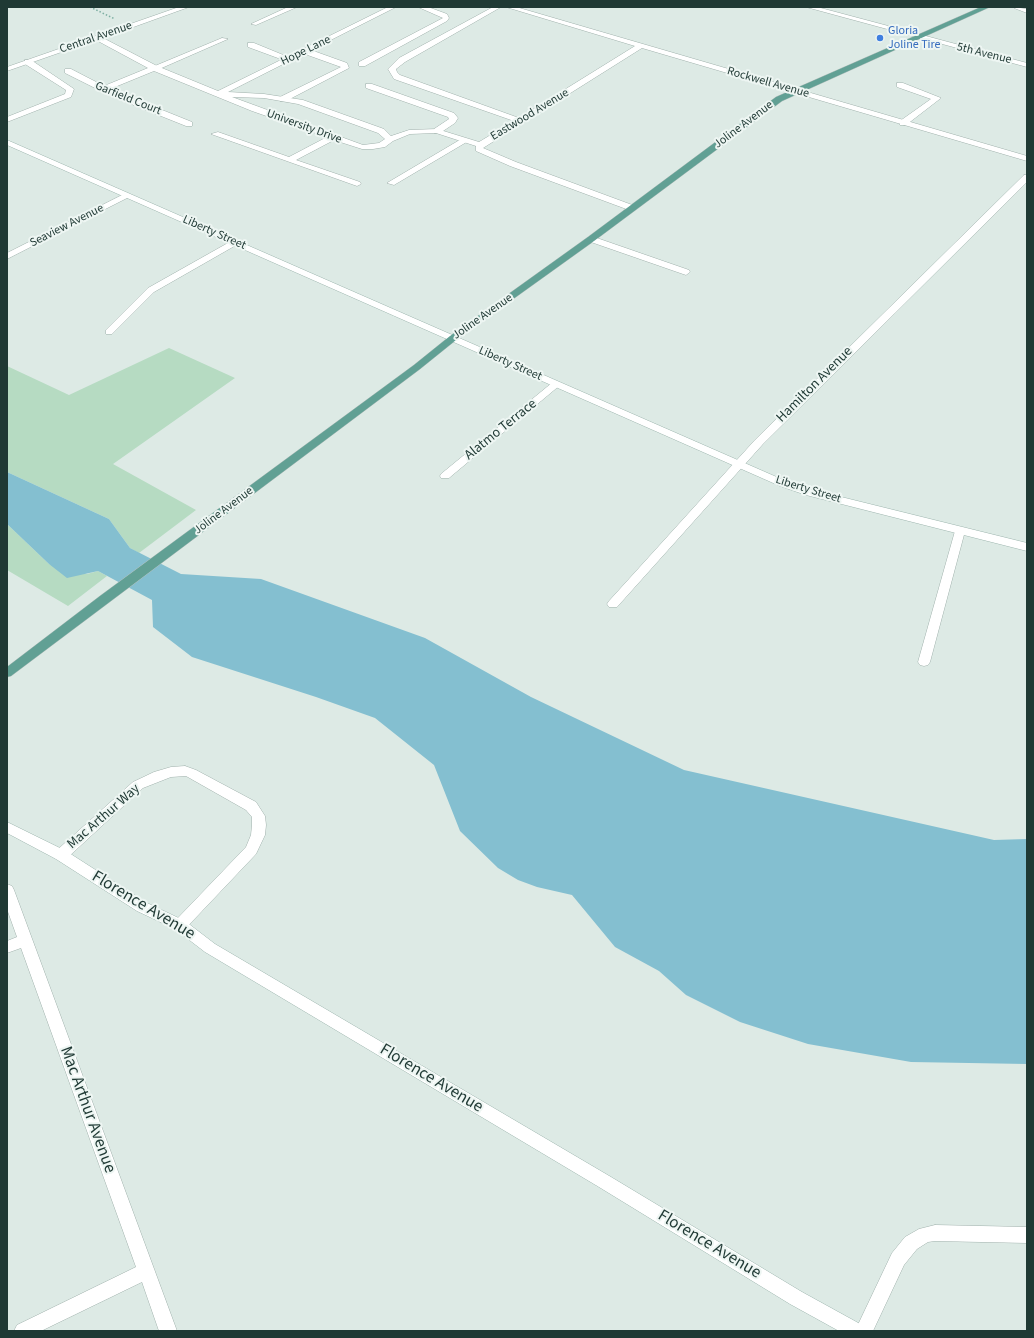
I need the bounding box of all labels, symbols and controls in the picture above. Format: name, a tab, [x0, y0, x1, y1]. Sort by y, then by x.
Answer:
street label: Central Avenue	[58, 19, 134, 57]
place label: Gloria Joline Tire	[888, 24, 941, 52]
street label: Hope Lane	[279, 33, 333, 69]
marker: Gloria Joline Tire	[875, 33, 885, 43]
street label: 5th Avenue	[955, 40, 1013, 68]
street label: Rockwell Avenue	[725, 64, 811, 102]
street label: Garfield Court	[93, 79, 163, 119]
street label: Eastwood Avenue	[488, 86, 572, 144]
street label: Joline Avenue	[712, 98, 776, 152]
street label: University Drive	[264, 107, 344, 147]
street label: Seaview Avenue	[28, 201, 106, 251]
street label: Liberty Street	[180, 213, 248, 253]
street label: Joline Avenue	[450, 291, 516, 343]
street label: Liberty Street	[476, 344, 544, 384]
street label: Hamilton Avenue	[774, 344, 856, 426]
street label: Alatmo Terrace	[462, 396, 540, 464]
street label: Liberty Street	[774, 473, 842, 507]
street label: Joline Avenue	[192, 484, 256, 538]
street label: Mac Arthur Way	[64, 781, 144, 853]
street label: Florence Avenue	[88, 867, 198, 945]
street label: Florence Avenue	[376, 1040, 486, 1118]
street label: Mac Arthur Avenue	[55, 1044, 119, 1176]
street label: Florence Avenue	[654, 1206, 764, 1284]

